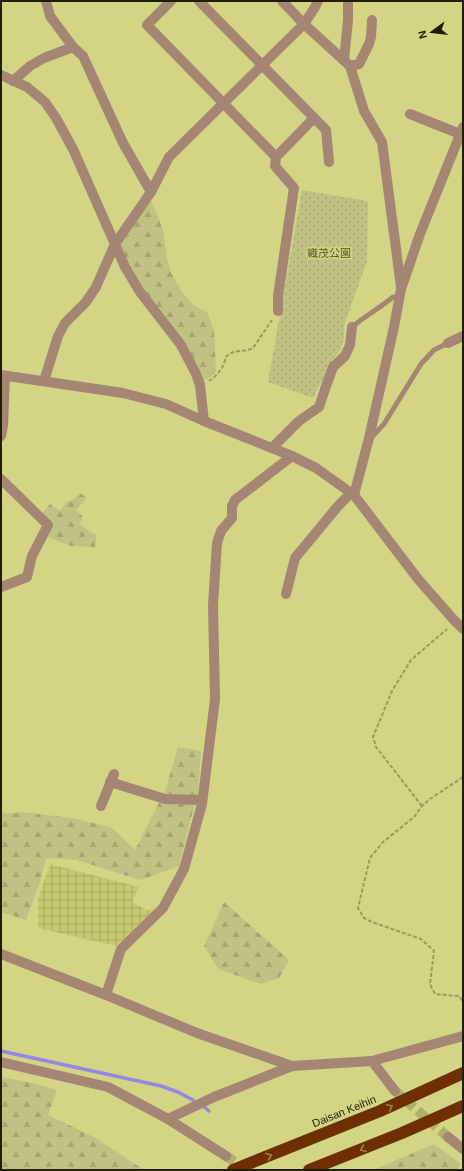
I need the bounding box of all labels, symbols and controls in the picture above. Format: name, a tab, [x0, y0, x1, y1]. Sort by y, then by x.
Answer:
north arrow	[412, 12, 452, 52]
text: N	[416, 29, 429, 40]
park label: 織茂公園	[307, 247, 351, 259]
street label: Daisan Keihin	[310, 1093, 378, 1129]
one-way arrow	[385, 1104, 393, 1112]
one-way arrow	[359, 1144, 366, 1152]
one-way arrow	[266, 1152, 273, 1160]

